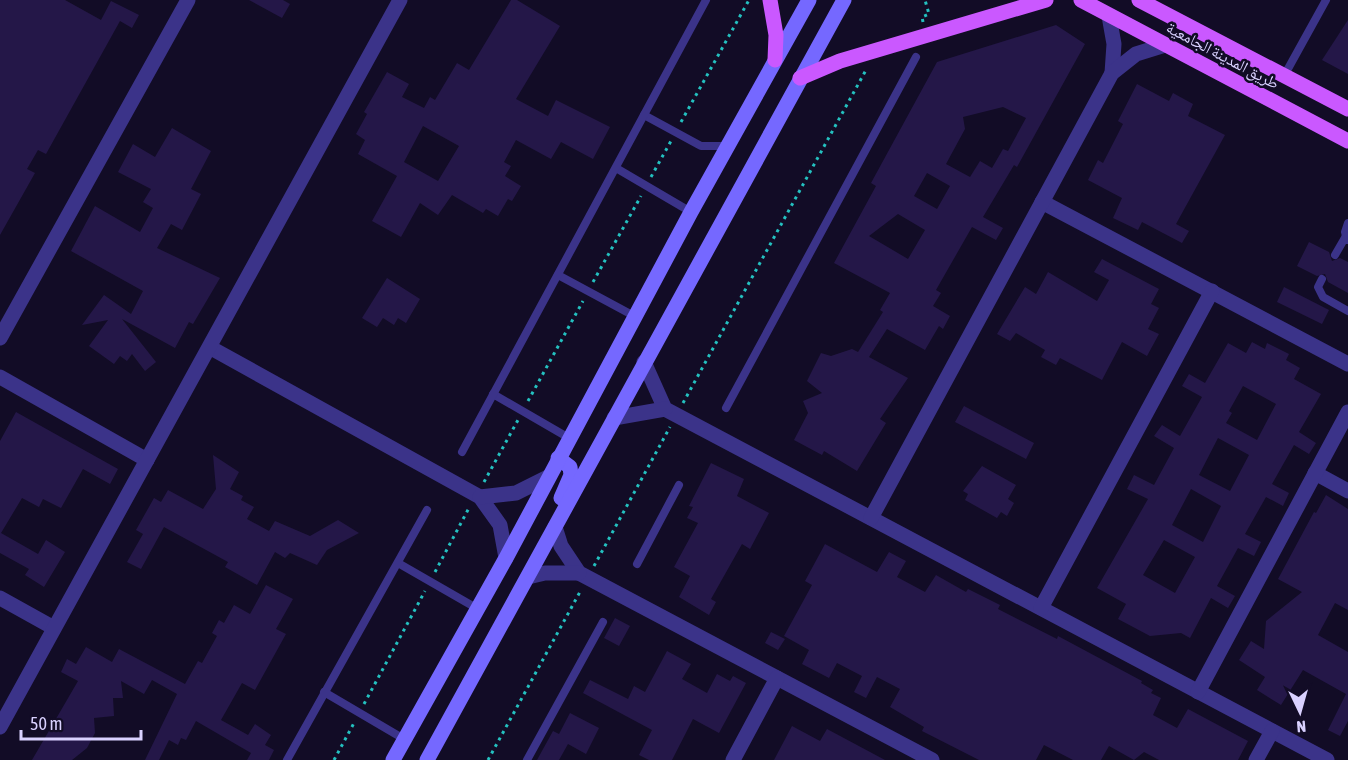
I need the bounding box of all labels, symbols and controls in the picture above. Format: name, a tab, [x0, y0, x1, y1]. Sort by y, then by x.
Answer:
street label: طريق المدينة الجامعية	[1163, 18, 1282, 94]
north arrow	[1270, 682, 1330, 742]
scale bar	[21, 703, 141, 741]
text: 50 m	[30, 713, 62, 734]
text: N	[1296, 718, 1307, 736]

